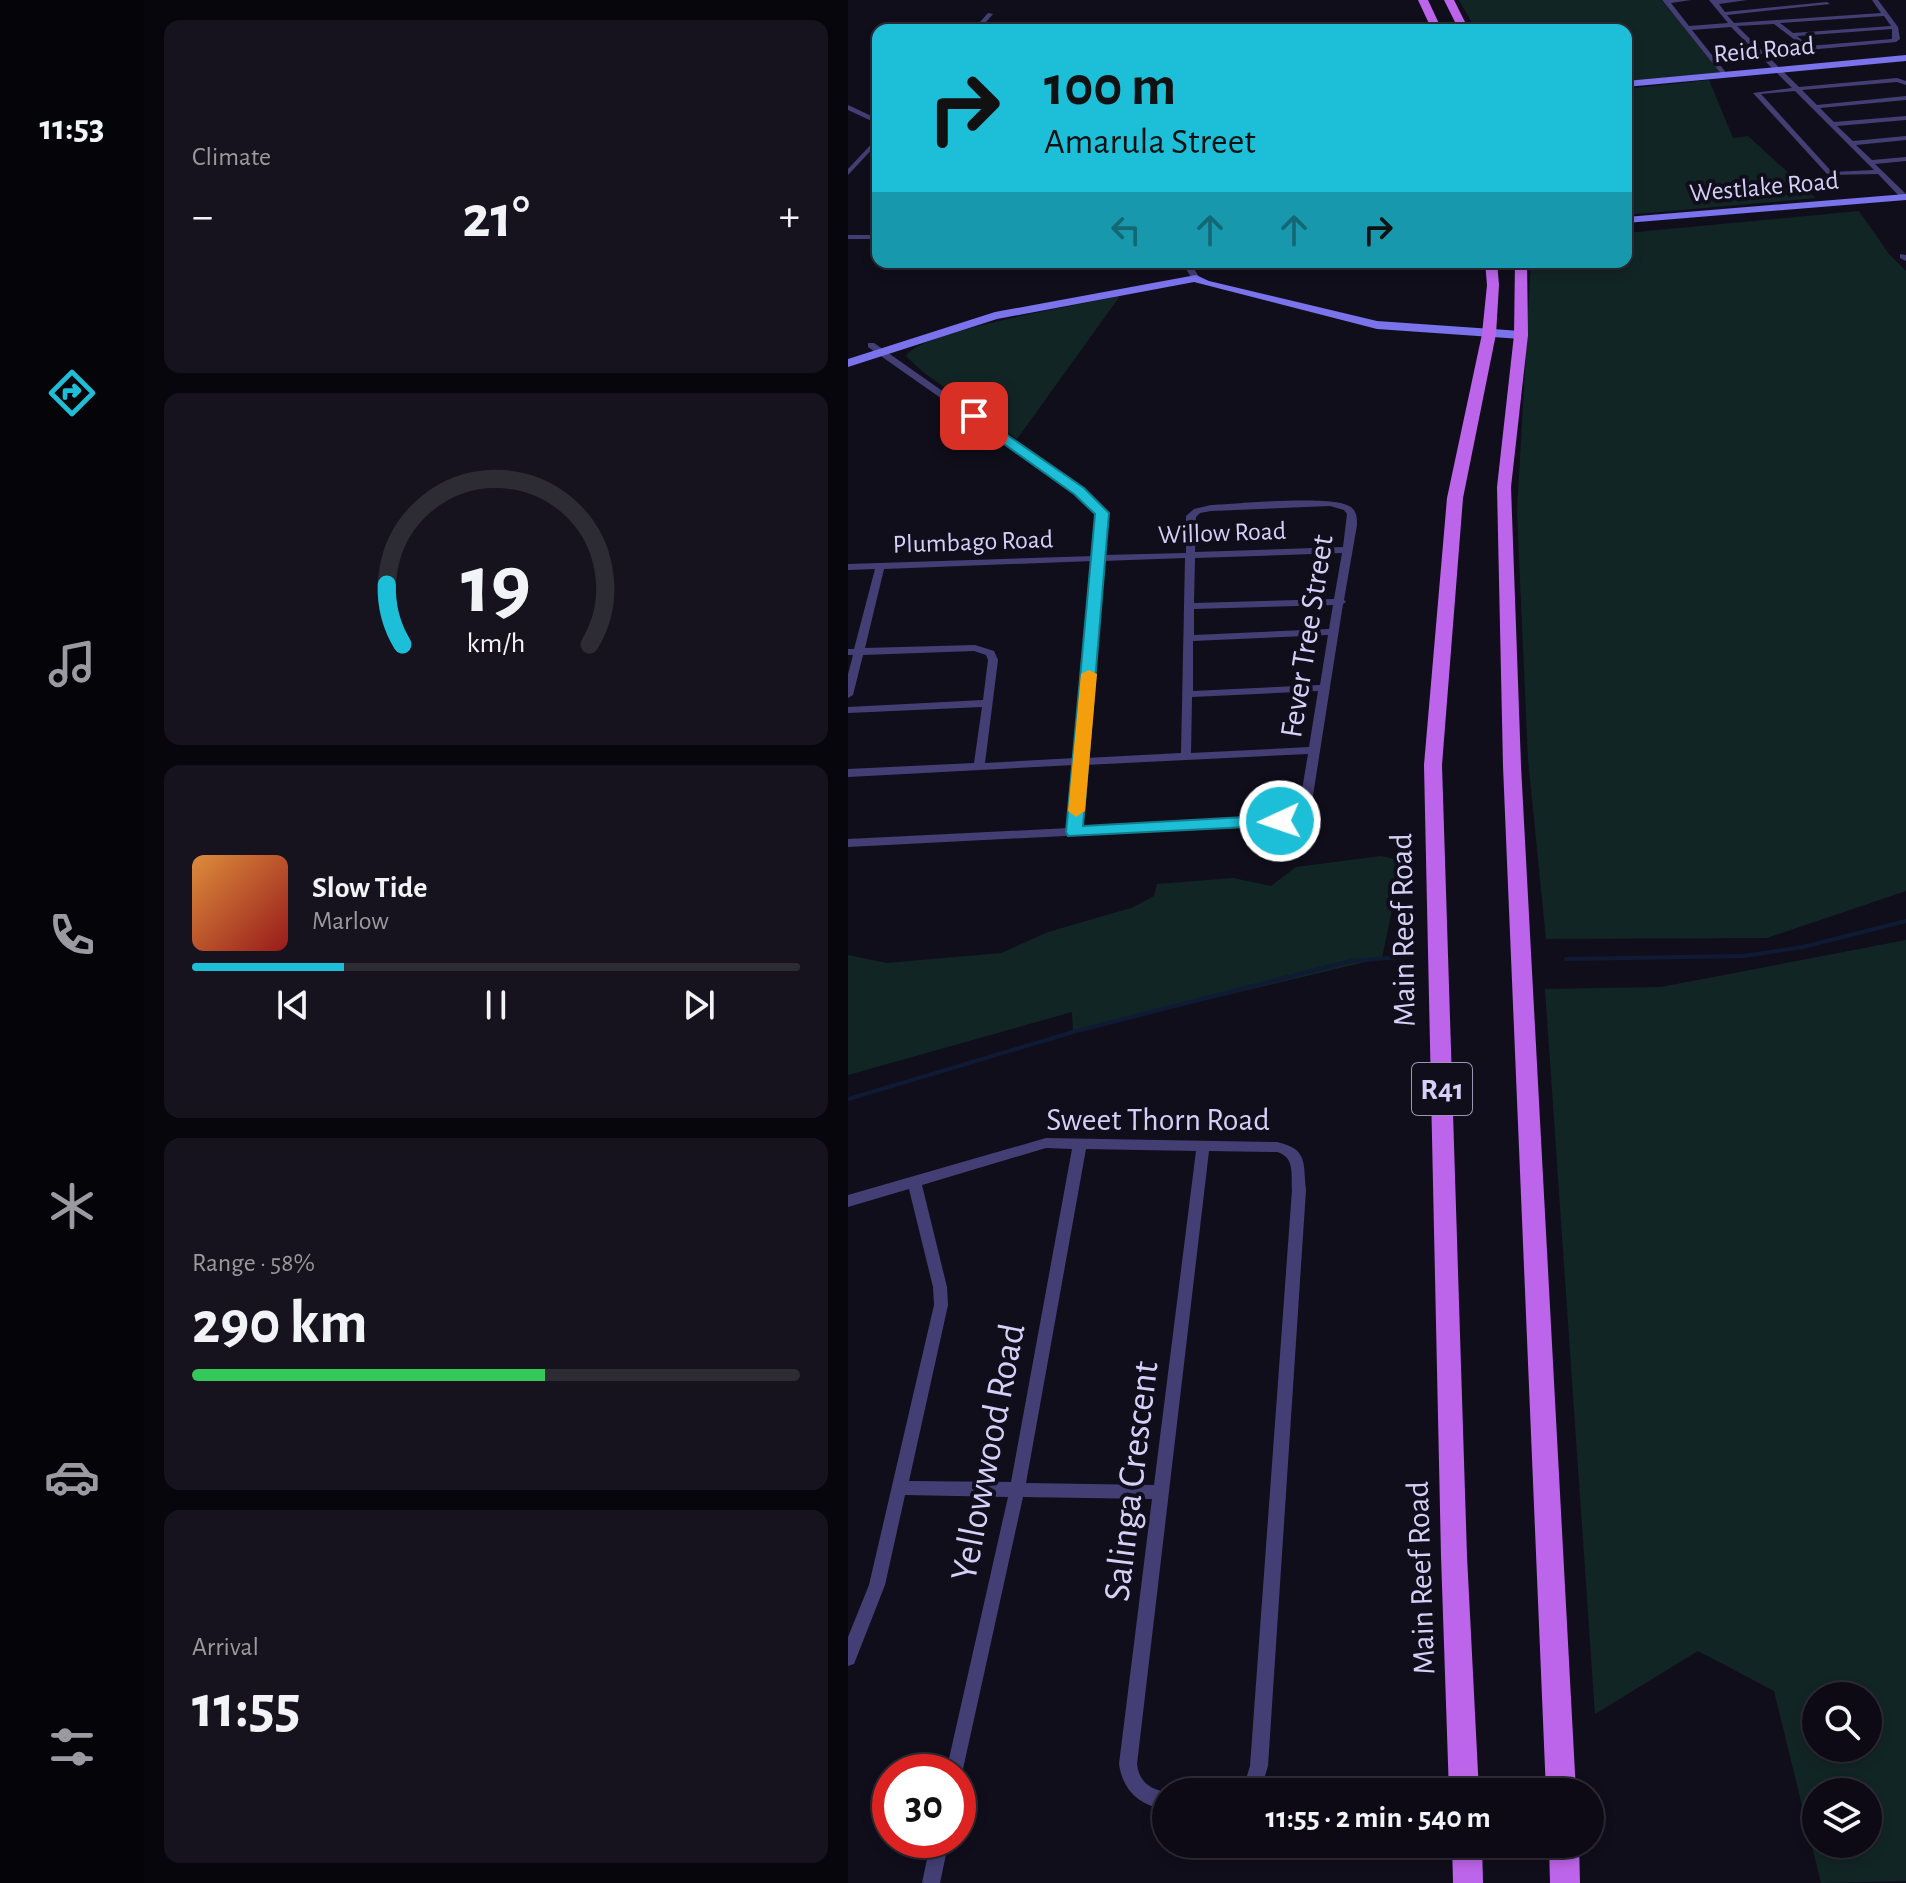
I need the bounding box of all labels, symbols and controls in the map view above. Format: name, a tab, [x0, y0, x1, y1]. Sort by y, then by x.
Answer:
street label: Reid Road	[1713, 33, 1816, 67]
icon: right	[912, 56, 1016, 160]
text: 100 m	[1044, 59, 1176, 115]
text: 11:53	[39, 110, 105, 146]
text: Amarula Street	[1044, 124, 1256, 160]
text: Climate	[192, 144, 271, 170]
street label: Westlake Road	[1688, 168, 1840, 206]
text: 21°	[462, 188, 530, 248]
text: −	[192, 195, 213, 239]
text: +	[779, 195, 800, 239]
icon: left	[1104, 208, 1148, 252]
icon: ahead	[1188, 208, 1232, 252]
icon: ahead	[1272, 208, 1316, 252]
icon: right	[1356, 208, 1400, 252]
icon: directions	[44, 365, 100, 421]
pin	[940, 382, 1008, 450]
icon: arrive	[952, 394, 996, 438]
street label: Willow Road	[1157, 518, 1287, 548]
street label: Plumbago Road	[892, 526, 1054, 558]
street label: Fever Tree Street	[1275, 532, 1339, 740]
text: 19	[461, 543, 531, 627]
text: km/h	[467, 629, 525, 658]
icon: music	[44, 636, 100, 692]
position arrow	[1238, 779, 1322, 863]
street label: Main Reef Road	[1385, 833, 1421, 1027]
text: Slow Tide	[312, 873, 427, 903]
icon: phone	[44, 907, 100, 963]
text: Marlow	[312, 908, 389, 934]
icon: previous	[271, 983, 315, 1027]
icon: pause	[474, 983, 518, 1027]
icon: next	[677, 983, 721, 1027]
road number: R41	[1412, 1063, 1472, 1115]
street label: Sweet Thorn Road	[1046, 1104, 1270, 1136]
icon: climate	[44, 1178, 100, 1234]
text: Range · 58%	[192, 1250, 315, 1276]
text: 290 km	[192, 1294, 368, 1354]
street label: Yellowwood Road	[945, 1320, 1033, 1584]
street label: Salinga Crescent	[1098, 1359, 1166, 1603]
icon: car	[44, 1449, 100, 1505]
street label: Main Reef Road	[1402, 1480, 1440, 1675]
text: Arrival	[192, 1634, 259, 1660]
text: 11:55	[192, 1678, 301, 1738]
map controls	[1802, 1682, 1882, 1858]
button: search	[1802, 1682, 1882, 1762]
icon: filters	[44, 1719, 100, 1775]
speed limit sign: 30	[872, 1754, 976, 1858]
button: layers	[1802, 1778, 1882, 1858]
text: 11:55 · 2 min · 540 m	[1265, 1803, 1491, 1833]

